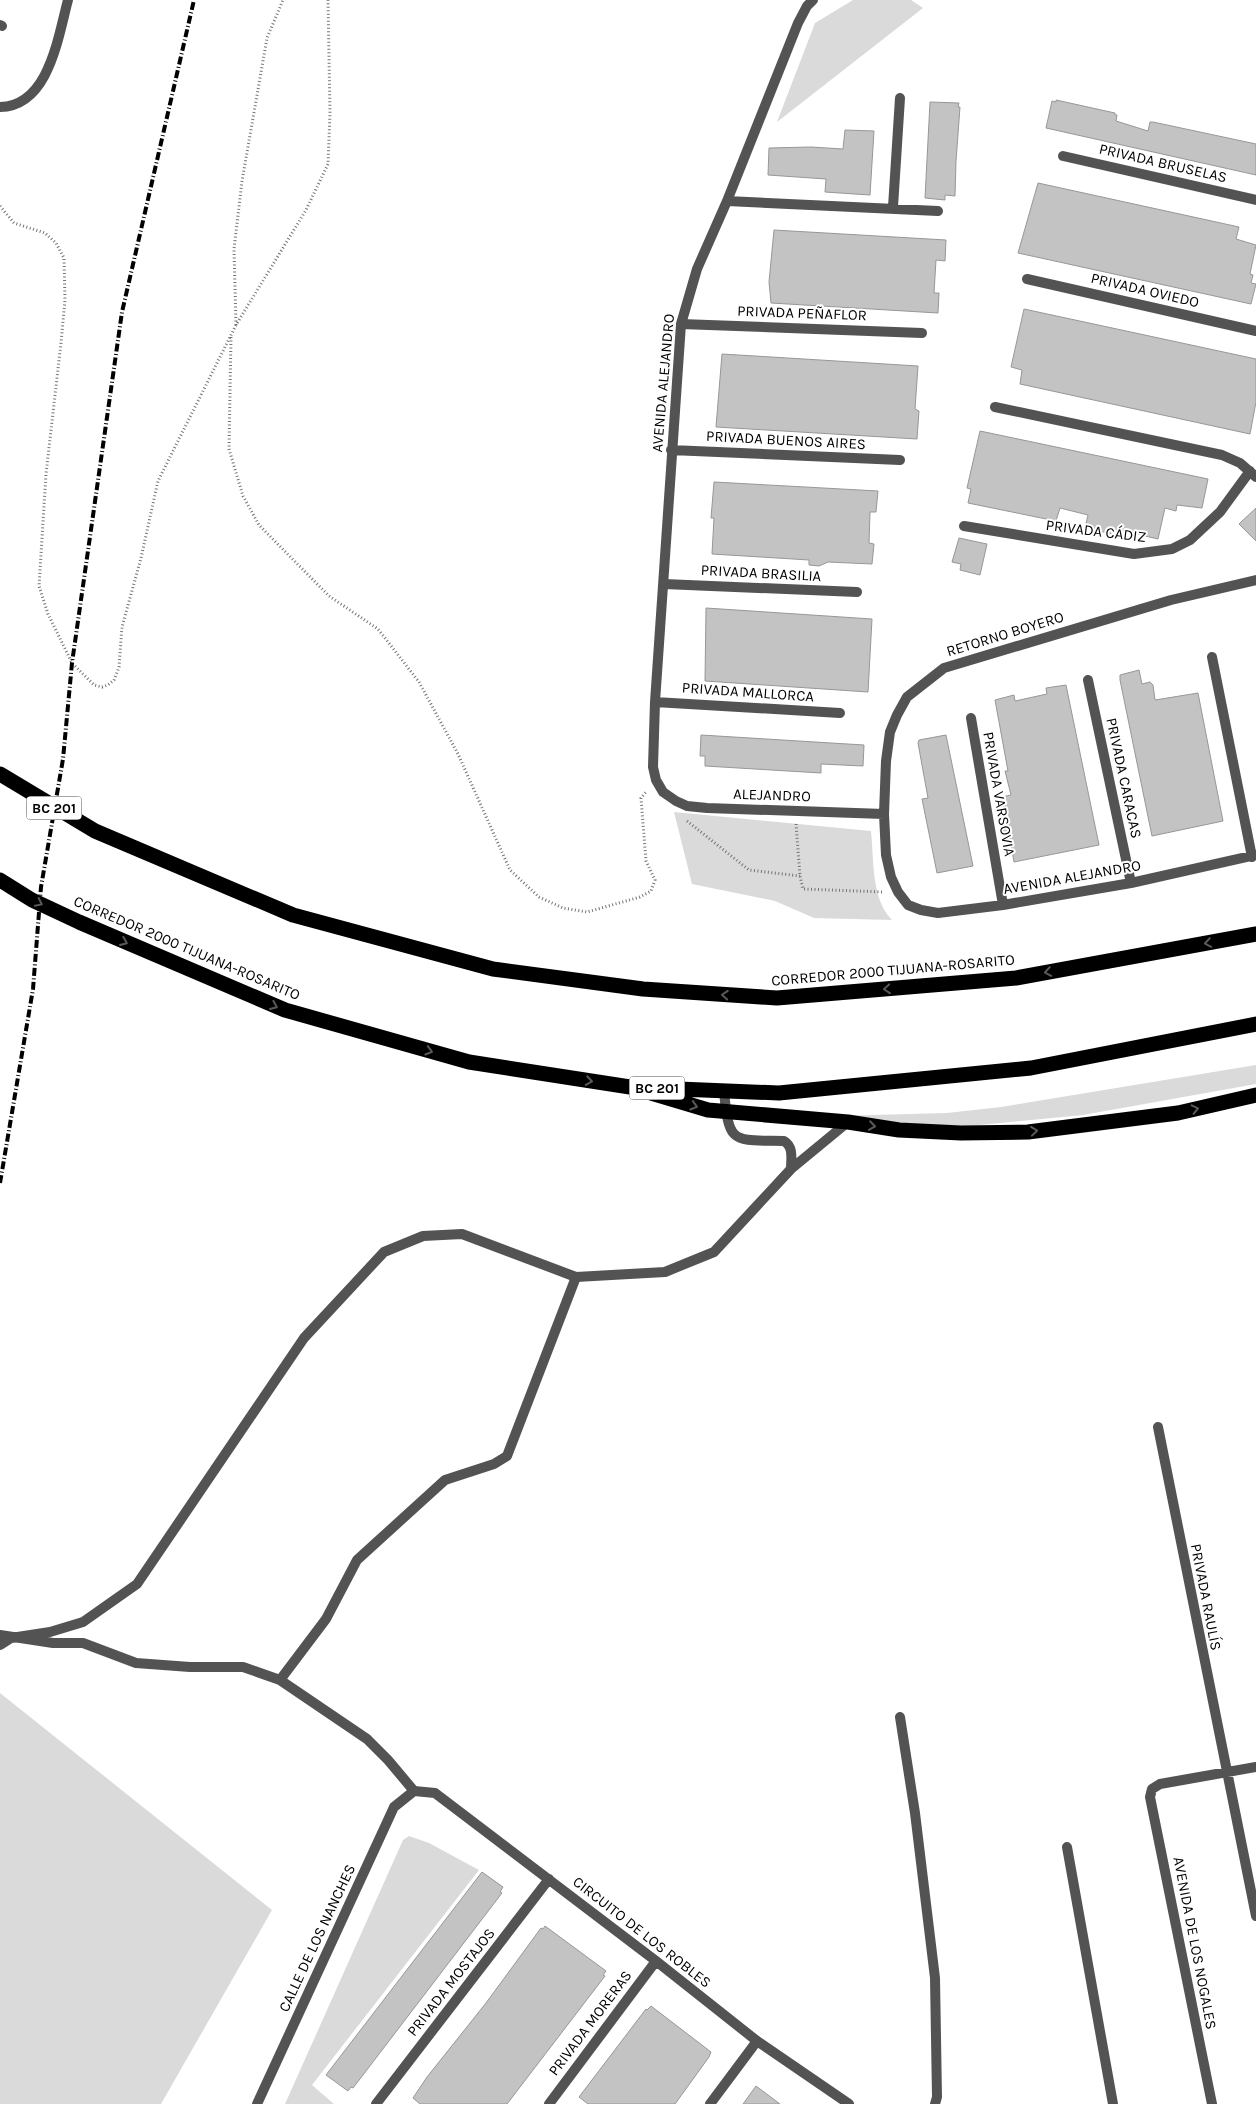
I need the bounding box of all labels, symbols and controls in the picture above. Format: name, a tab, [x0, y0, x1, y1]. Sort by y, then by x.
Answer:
street label: PRIVADA BRUSELAS	[1097, 140, 1229, 186]
street label: PRIVADA OVIEDO	[1089, 269, 1201, 311]
street label: PRIVADA PEÑAFLOR	[737, 302, 867, 324]
street label: AVENIDA ALEJANDRO	[648, 313, 678, 453]
street label: PRIVADA BUENOS AIRES	[706, 427, 866, 453]
street label: PRIVADA CÁDIZ	[1045, 516, 1147, 546]
street label: PRIVADA BRASILIA	[700, 561, 822, 585]
street label: RETORNO BOYERO	[944, 608, 1066, 660]
street label: PRIVADA MALLORCA	[681, 678, 815, 706]
street label: PRIVADA CARACAS	[1102, 716, 1146, 840]
street label: PRIVADA VARSOVIA	[979, 730, 1019, 858]
street label: ALEJANDRO	[733, 785, 811, 805]
road number: BC 201	[27, 796, 82, 820]
street label: AVENIDA ALEJANDRO	[1002, 856, 1142, 898]
street label: CORREDOR 2000 TIJUANA-ROSARITO	[71, 892, 303, 1004]
one-way arrow	[34, 897, 43, 907]
one-way arrow	[119, 935, 128, 946]
one-way arrow	[1204, 937, 1212, 947]
street label: CORREDOR 2000 TIJUANA-ROSARITO	[770, 950, 1016, 990]
one-way arrow	[1044, 967, 1053, 977]
one-way arrow	[883, 983, 891, 994]
one-way arrow	[721, 989, 729, 1000]
one-way arrow	[269, 999, 278, 1010]
one-way arrow	[425, 1045, 434, 1056]
one-way arrow	[585, 1075, 593, 1085]
road number: BC 201	[630, 1076, 684, 1100]
one-way arrow	[689, 1100, 697, 1110]
one-way arrow	[1191, 1104, 1200, 1115]
one-way arrow	[868, 1120, 877, 1130]
one-way arrow	[1031, 1126, 1039, 1137]
street label: PRIVADA RAULÍS	[1187, 1542, 1225, 1652]
street label: AVENIDA DE LOS NOGALES	[1169, 1855, 1221, 2031]
street label: CALLE DE LOS NANCHES	[275, 1861, 359, 2015]
street label: CIRCUITO DE LOS ROBLES	[569, 1872, 715, 1992]
street label: PRIVADA MOSTAJOS	[403, 1924, 499, 2040]
street label: PRIVADA MORERAS	[545, 1967, 635, 2079]

